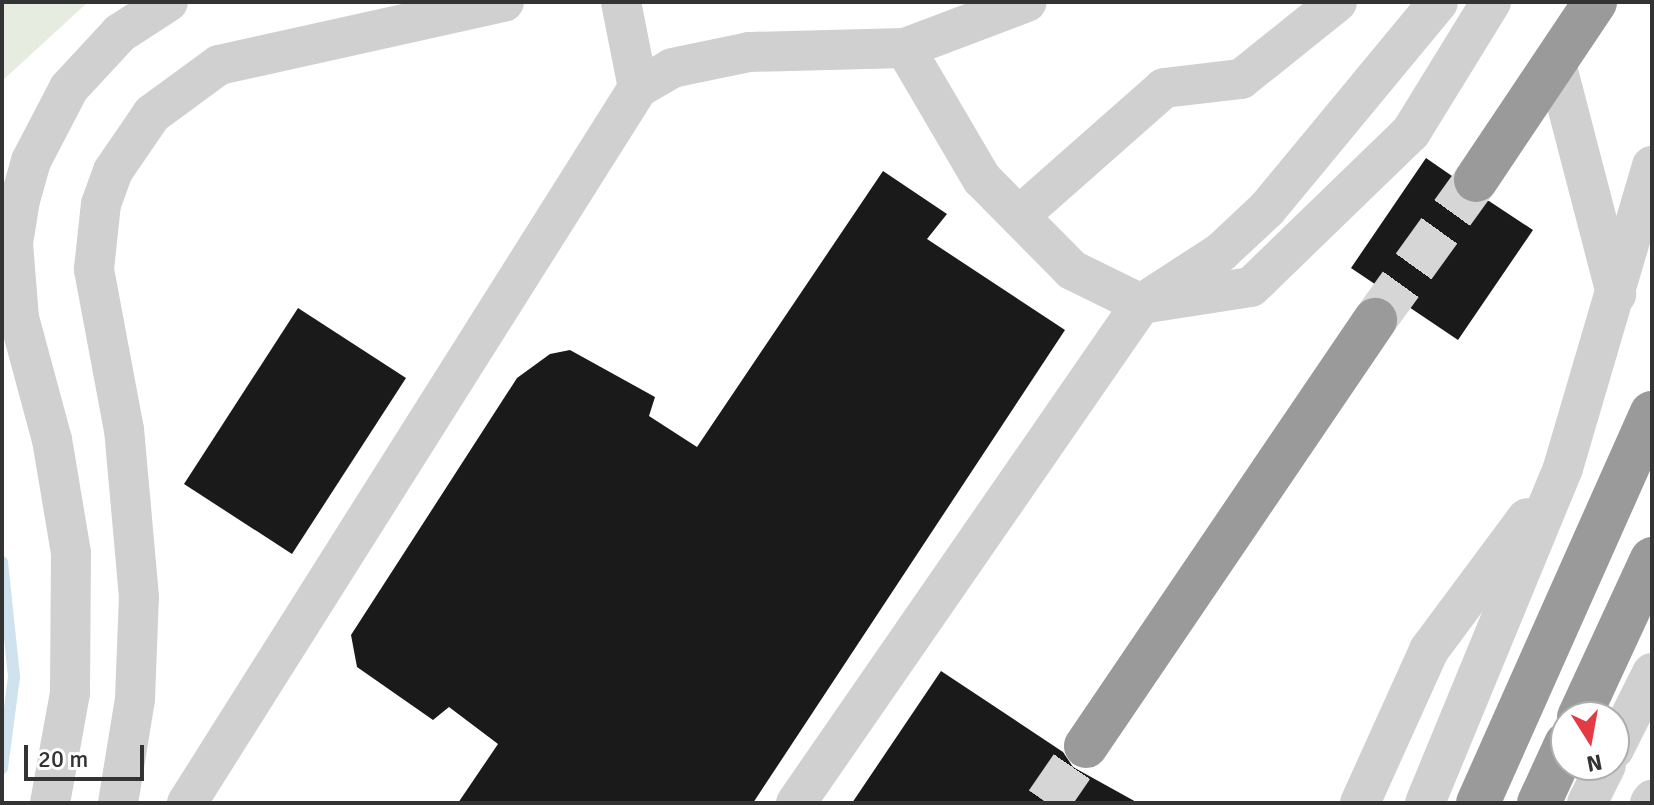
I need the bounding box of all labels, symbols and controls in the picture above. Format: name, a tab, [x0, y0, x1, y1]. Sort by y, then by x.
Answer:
north arrow	[1550, 701, 1630, 781]
scale bar	[28, 729, 148, 779]
text: 20 m	[38, 744, 88, 774]
text: N	[1584, 748, 1604, 778]

